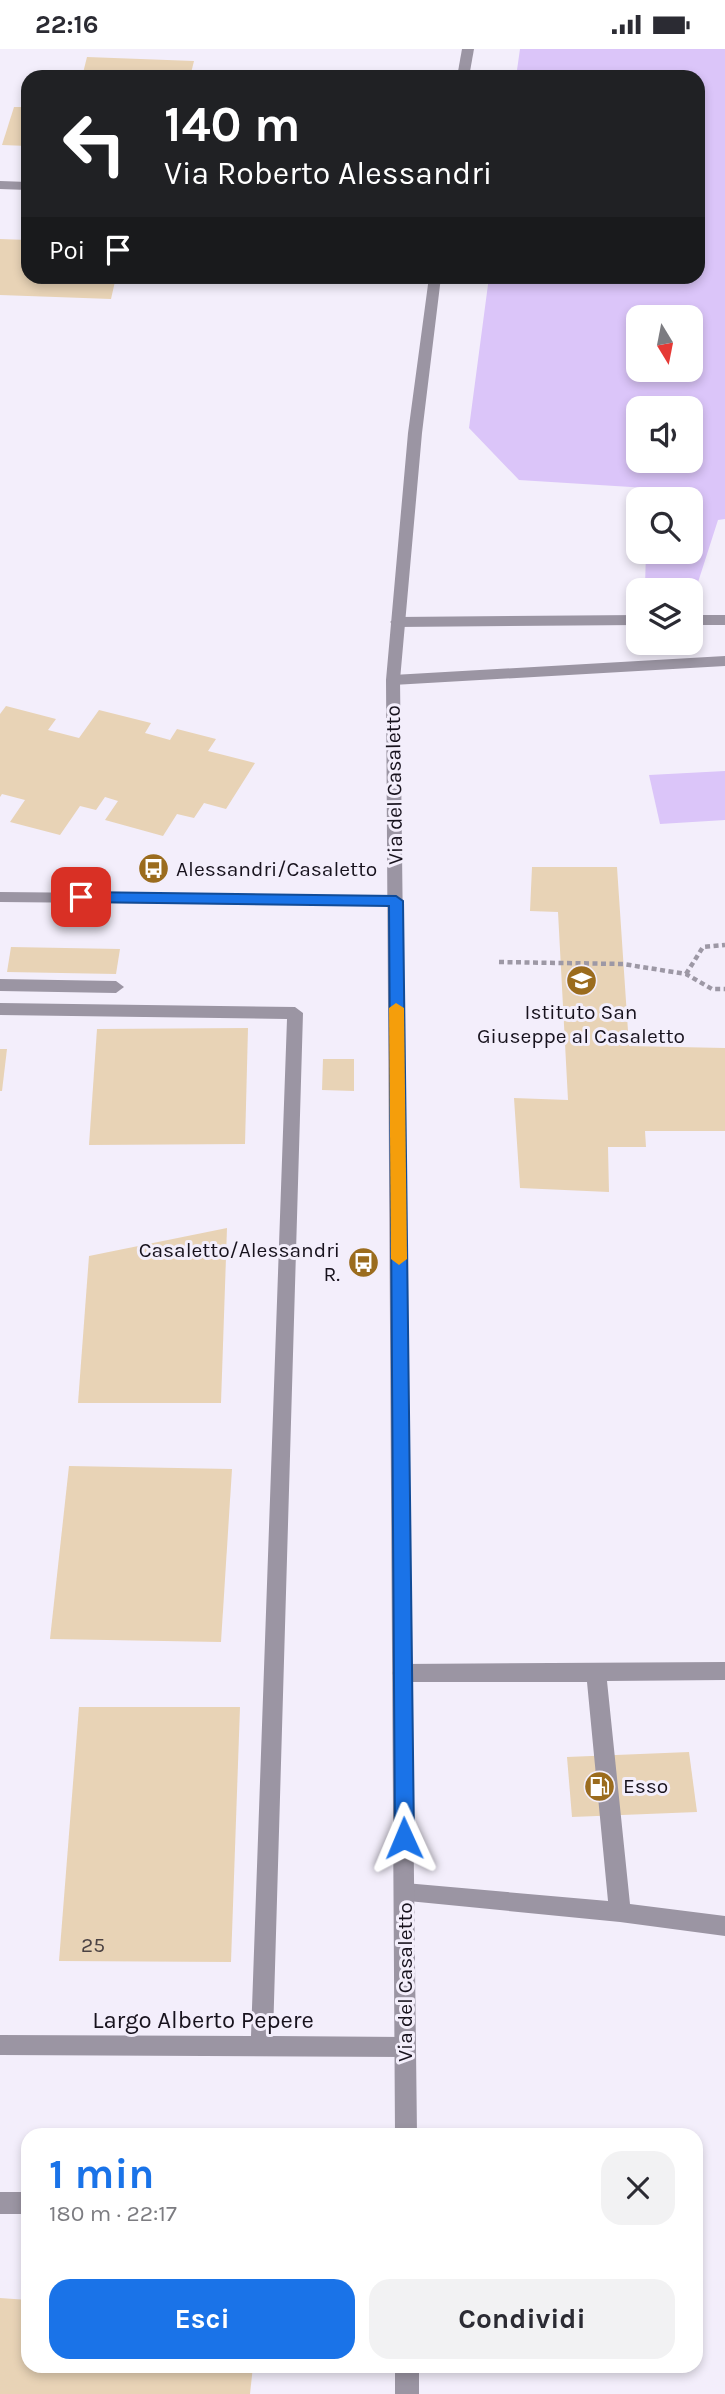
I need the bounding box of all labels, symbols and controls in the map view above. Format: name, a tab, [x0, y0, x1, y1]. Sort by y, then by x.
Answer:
text: 22:16	[35, 9, 99, 40]
text: 140 m	[164, 96, 301, 153]
icon: left	[49, 98, 140, 189]
text: Via Roberto Alessandri	[164, 155, 492, 192]
icon: arrive	[99, 231, 137, 269]
text: Poi	[49, 235, 85, 266]
north arrow	[626, 305, 704, 381]
map controls	[626, 305, 703, 655]
button: sound	[626, 396, 703, 473]
button: search	[626, 487, 703, 564]
button: layers	[626, 578, 703, 655]
street label: Via del Casaletto	[381, 705, 407, 865]
bus stop icon: Alessandri/Casaletto	[136, 852, 170, 886]
place label: Alessandri/Casaletto	[176, 857, 377, 881]
pin	[51, 867, 111, 927]
icon: arrive	[62, 878, 100, 916]
school or university icon: Istituto San Giuseppe al Casaletto	[564, 963, 598, 997]
place label: Istituto San Giuseppe al Casaletto	[477, 1000, 685, 1048]
place label: Casaletto/Alessandri R.	[139, 1238, 340, 1286]
bus stop icon: Casaletto/Alessandri R.	[346, 1245, 380, 1279]
fuel station icon: Esso	[583, 1769, 617, 1803]
place label: Esso	[623, 1774, 668, 1798]
position arrow	[367, 1801, 441, 1875]
street label: Via del Casaletto	[393, 1902, 417, 2062]
house number: 25	[81, 1933, 105, 1957]
street label: Largo Alberto Pepere	[92, 2006, 314, 2034]
text: 1 min	[49, 2149, 154, 2199]
button: close	[601, 2151, 675, 2225]
text: 180 m · 22:17	[49, 2200, 177, 2227]
button: Esci	[49, 2279, 355, 2359]
button: Condividi	[369, 2279, 675, 2359]

